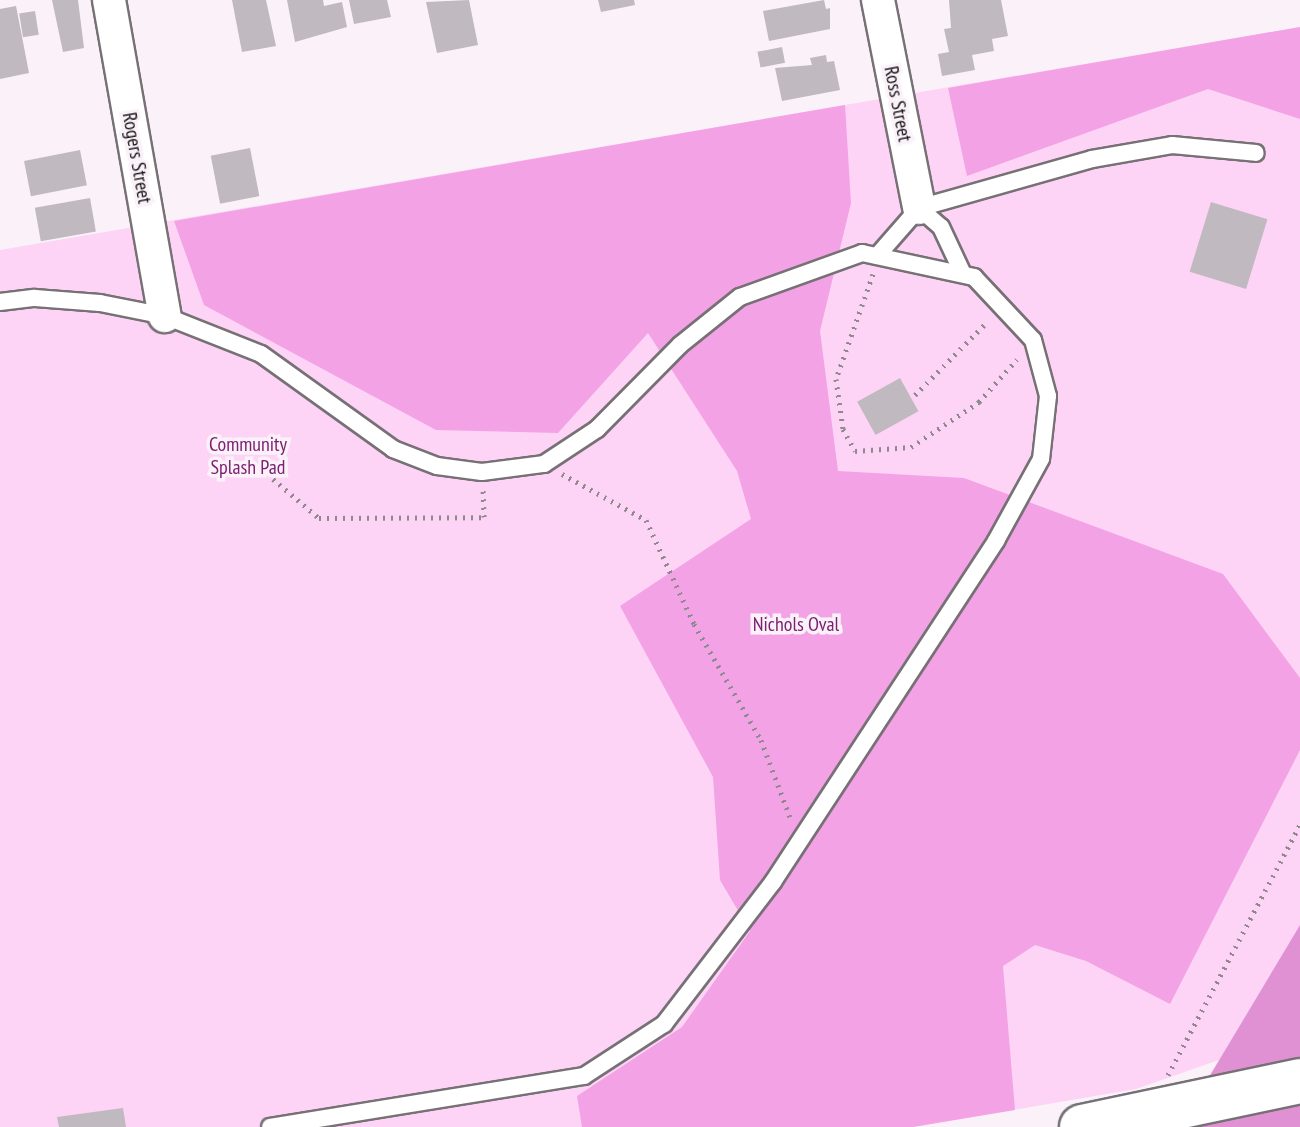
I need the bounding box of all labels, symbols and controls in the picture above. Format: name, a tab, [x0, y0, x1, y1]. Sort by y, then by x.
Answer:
street label: Ross Street	[879, 64, 917, 144]
street label: Rogers Street	[117, 110, 157, 206]
park label: Community Splash Pad	[209, 433, 287, 480]
park label: Nichols Oval	[753, 612, 839, 636]

